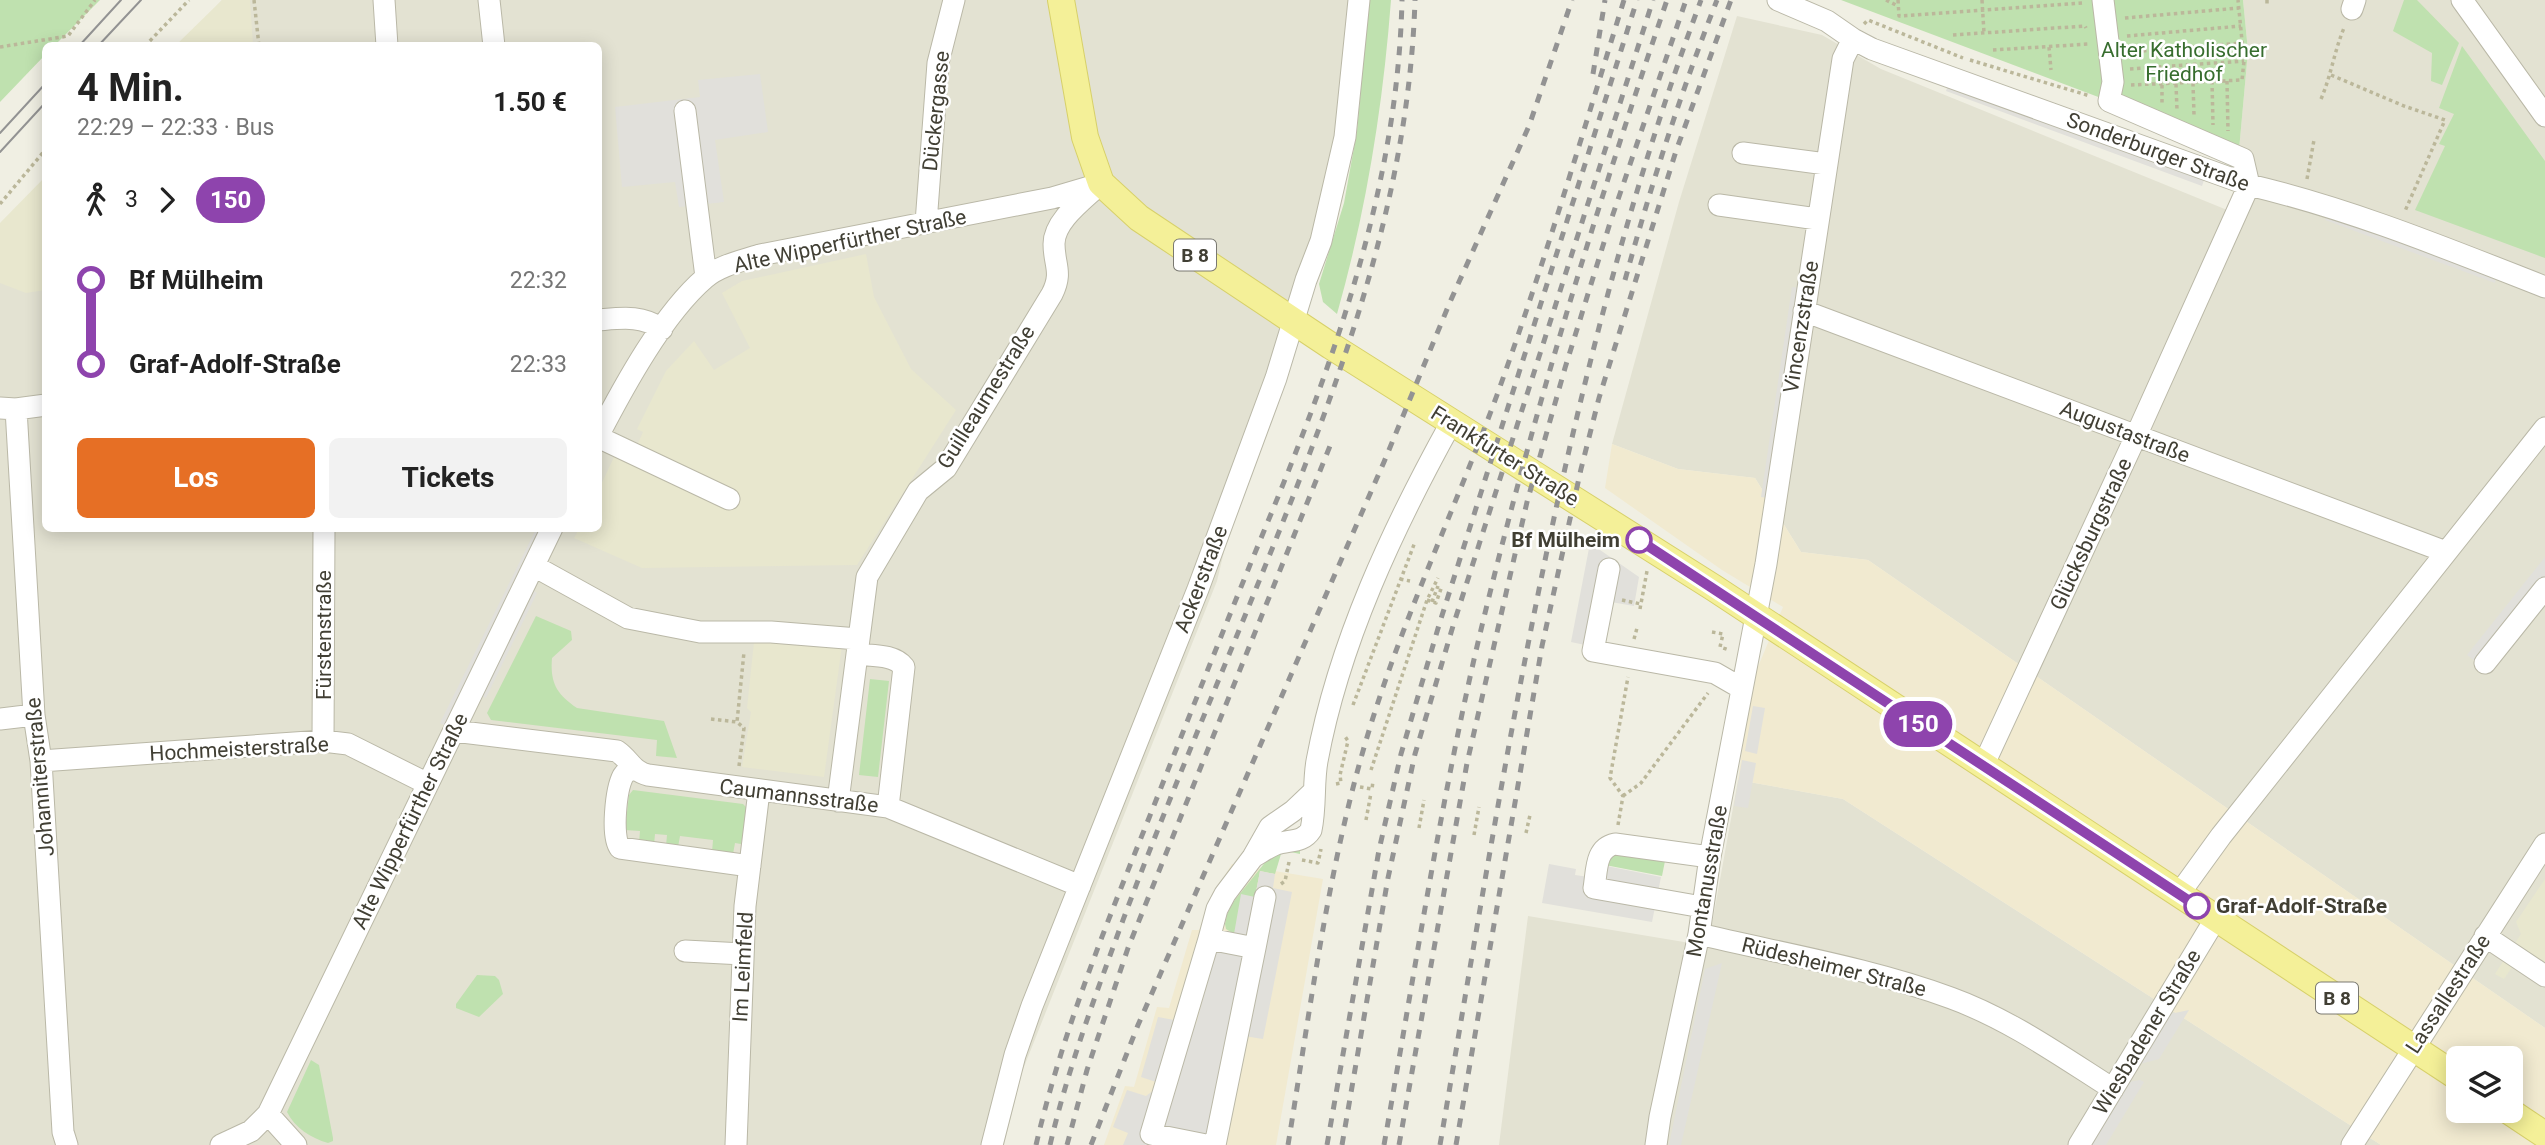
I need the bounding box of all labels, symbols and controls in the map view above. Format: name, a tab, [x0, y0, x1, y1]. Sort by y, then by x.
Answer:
park label: Alter Katholischer Friedhof	[2101, 38, 2267, 86]
street label: Dückergasse	[918, 50, 954, 172]
text: 4 Min.	[77, 66, 184, 110]
text: 1.50 €	[493, 87, 567, 117]
street label: Sonderburger Straße	[2063, 108, 2253, 196]
text: 22:29 – 22:33 · Bus	[77, 114, 274, 141]
icon: walk	[77, 181, 115, 219]
icon: forward	[148, 181, 186, 219]
text: 3	[125, 186, 138, 213]
text: 150	[210, 186, 251, 214]
street label: Alte Wipperfürther Straße	[731, 205, 969, 277]
road number: B 8	[1174, 240, 1216, 270]
street label: Vincenzstraße	[1779, 259, 1823, 395]
text: Bf Mülheim	[129, 265, 264, 295]
text: 22:32	[510, 267, 567, 294]
street label: Guilleaumestraße	[932, 321, 1040, 473]
text: Graf-Adolf-Straße	[129, 349, 341, 379]
text: 22:33	[510, 351, 567, 378]
street label: Augustastraße	[2057, 396, 2193, 468]
street label: Frankfurter Straße	[1427, 401, 1583, 511]
button: Los	[77, 438, 315, 518]
button: Tickets	[329, 438, 567, 518]
street label: Glücksburgstraße	[2045, 454, 2137, 614]
street label: Ackerstraße	[1170, 522, 1232, 636]
marker: Bf Mülheim	[1626, 527, 1652, 553]
place label: Bf Mülheim	[1511, 528, 1620, 552]
street label: Fürstenstraße	[312, 570, 336, 700]
street label: Johanniterstraße	[21, 697, 59, 857]
line badge: 150	[1878, 701, 1958, 747]
street label: Alte Wipperfürther Straße	[347, 709, 473, 933]
text: 150	[1897, 710, 1939, 738]
street label: Hochmeisterstraße	[149, 732, 329, 766]
street label: Caumannsstraße	[718, 774, 880, 818]
street label: Montanusstraße	[1682, 803, 1732, 959]
marker: Graf-Adolf-Straße	[2184, 893, 2210, 919]
place label: Graf-Adolf-Straße	[2216, 894, 2387, 918]
street label: Im Leimfeld	[728, 911, 758, 1023]
street label: Lassallestraße	[2401, 930, 2495, 1058]
street label: Rüdesheimer Straße	[1739, 932, 1929, 1002]
street label: Wiesbadener Straße	[2088, 945, 2206, 1119]
road number: B 8	[2316, 982, 2358, 1014]
map controls	[2446, 1046, 2523, 1123]
button: layers	[2446, 1046, 2523, 1123]

